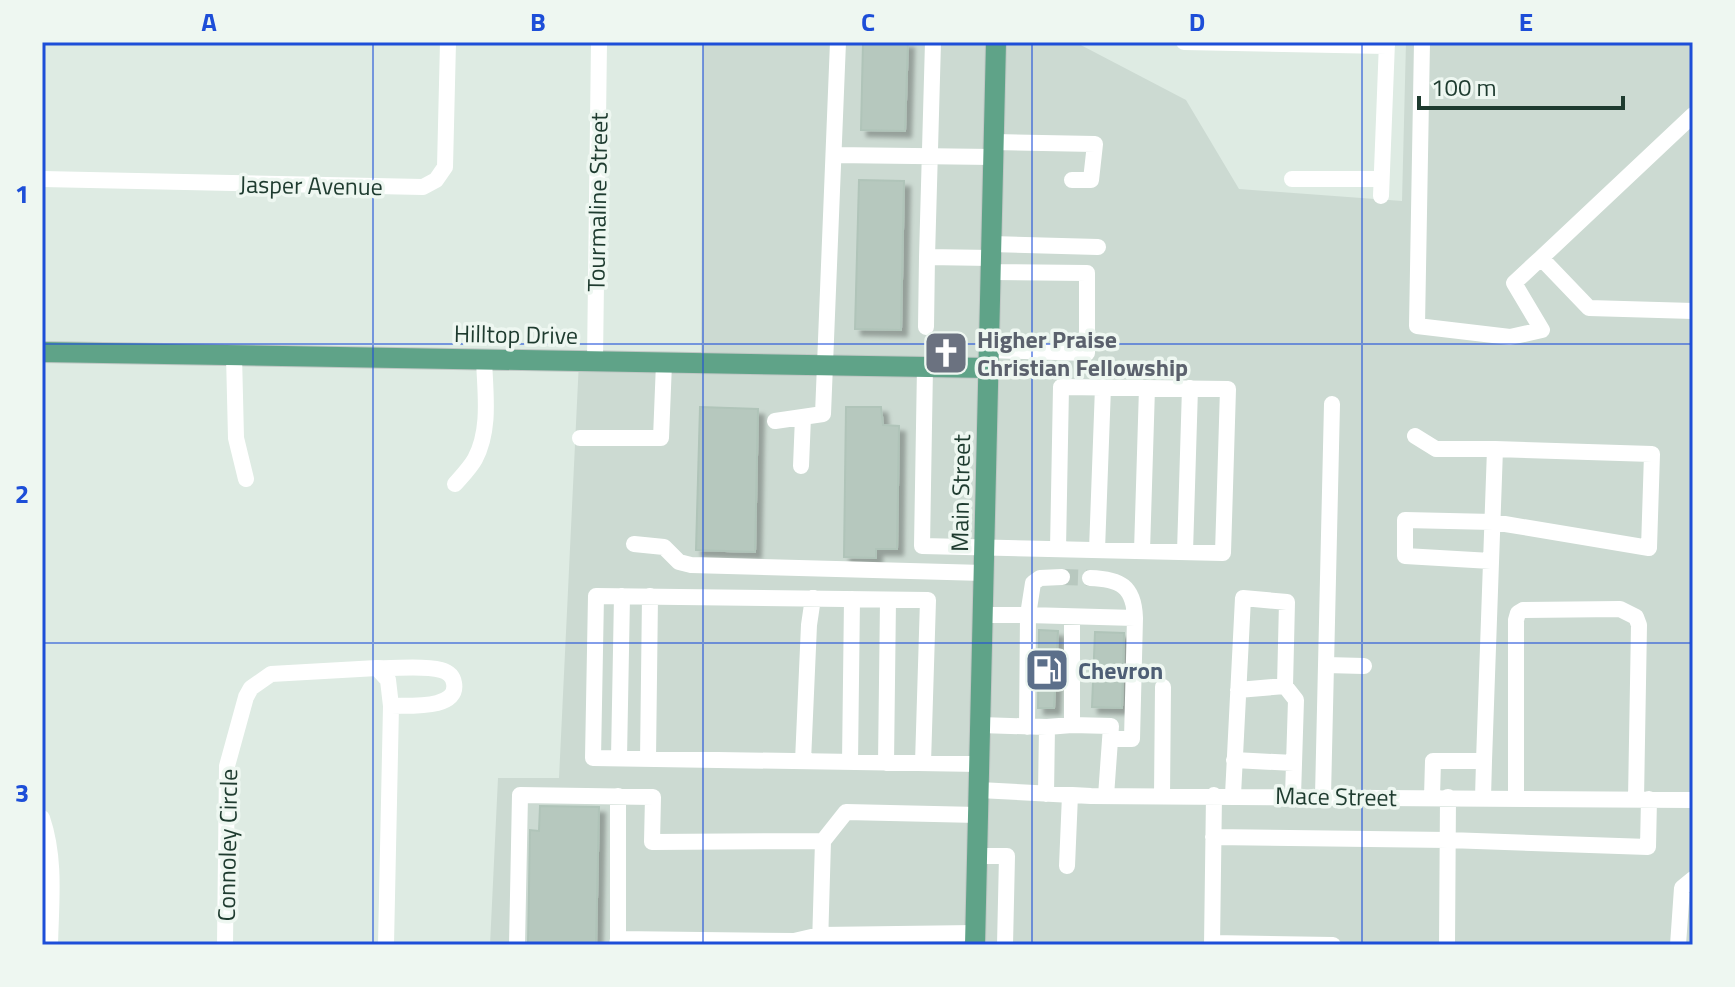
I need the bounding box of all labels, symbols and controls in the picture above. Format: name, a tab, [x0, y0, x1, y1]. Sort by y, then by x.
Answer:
text: A	[201, 2, 217, 41]
text: B	[530, 2, 546, 41]
text: C	[861, 2, 875, 41]
text: D	[1189, 2, 1205, 41]
text: E	[1519, 2, 1533, 41]
scale bar	[1419, 60, 1623, 110]
text: 100 m	[1431, 69, 1497, 105]
street label: Tourmaline Street	[577, 112, 617, 292]
street label: Jasper Avenue	[239, 166, 383, 204]
text: 1	[15, 174, 29, 213]
street label: Hilltop Drive	[454, 315, 578, 353]
place label: Higher Praise Christian Fellowship	[977, 321, 1188, 385]
church icon: Higher Praise Christian Fellowship	[922, 329, 970, 377]
street label: Main Street	[941, 433, 979, 552]
text: 2	[15, 474, 29, 513]
fuel station icon: Chevron	[1023, 646, 1071, 694]
place label: Chevron	[1078, 652, 1163, 688]
street label: Connoley Circle	[208, 768, 246, 922]
text: 3	[15, 773, 29, 812]
street label: Mace Street	[1275, 777, 1398, 815]

